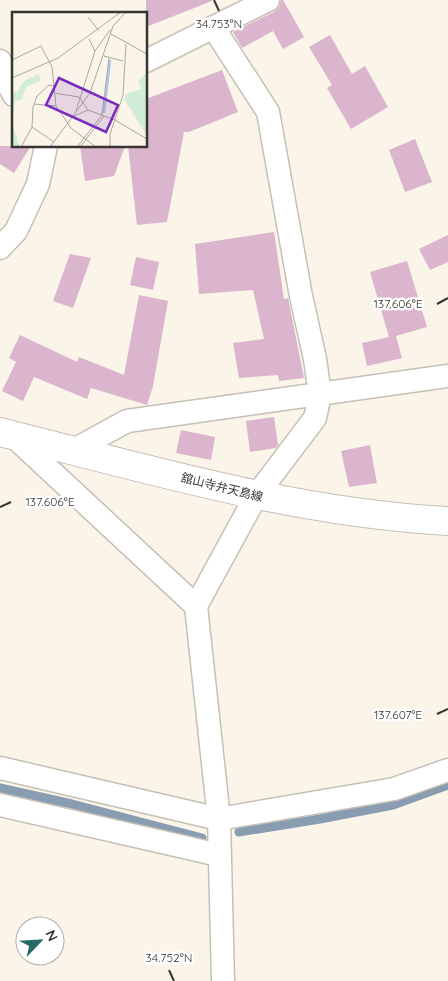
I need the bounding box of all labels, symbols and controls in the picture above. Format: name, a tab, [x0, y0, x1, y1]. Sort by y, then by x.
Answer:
inset map	[12, 12, 148, 148]
text: 34.753°N	[196, 16, 242, 31]
text: 137.606°E	[373, 296, 423, 311]
street label: 舘山寺弁天島線	[179, 470, 265, 504]
text: 137.606°E	[25, 494, 75, 509]
text: 137.607°E	[374, 707, 422, 722]
north arrow	[15, 916, 65, 966]
text: N	[41, 927, 62, 944]
text: 34.752°N	[146, 950, 192, 965]

